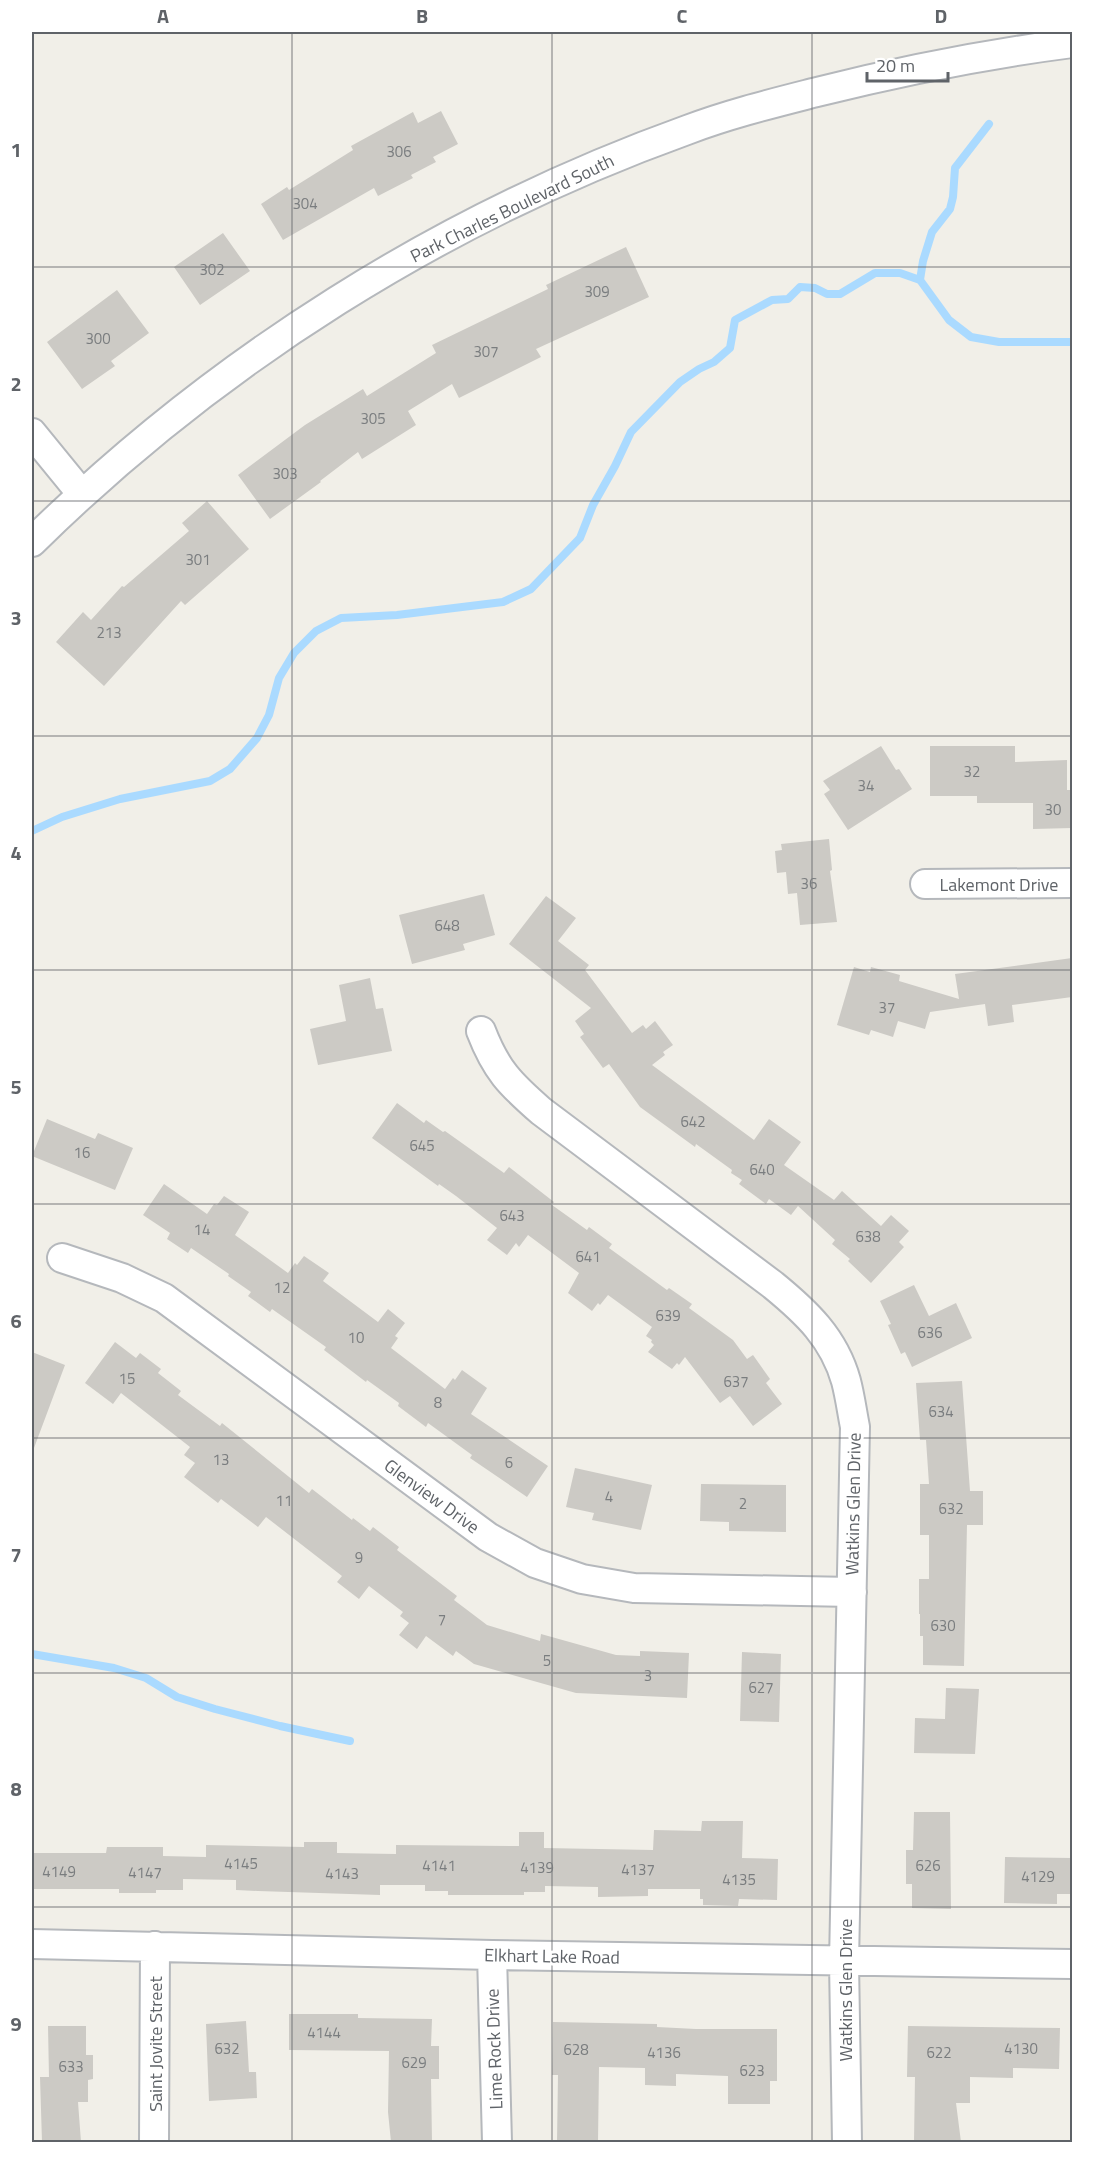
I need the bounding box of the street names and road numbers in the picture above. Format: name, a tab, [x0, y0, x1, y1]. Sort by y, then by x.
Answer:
street label: Park Charles Boulevard South	[406, 147, 618, 269]
street label: Lakemont Drive	[940, 871, 1058, 898]
street label: Watkins Glen Drive	[838, 1432, 868, 1576]
street label: Glenview Drive	[379, 1452, 485, 1540]
street label: Watkins Glen Drive	[832, 1919, 859, 2061]
street label: Elkhart Lake Road	[484, 1941, 620, 1971]
street label: Saint Jovite Street	[142, 1976, 169, 2112]
street label: Lime Rock Drive	[478, 1988, 510, 2110]

